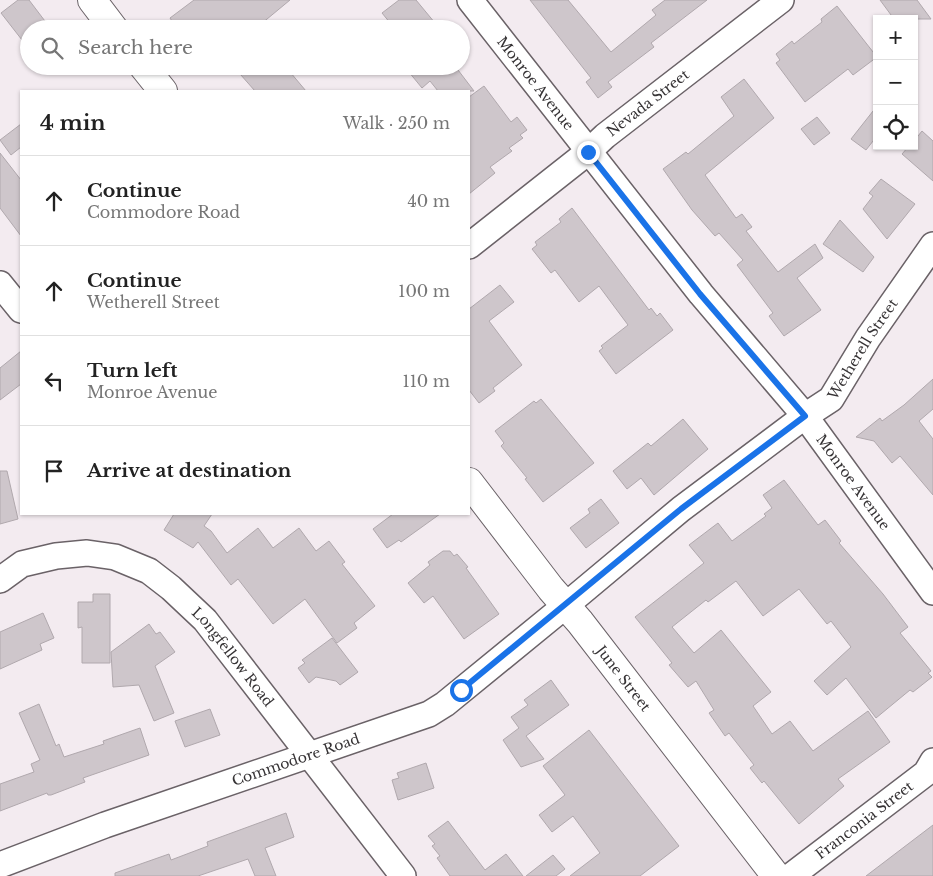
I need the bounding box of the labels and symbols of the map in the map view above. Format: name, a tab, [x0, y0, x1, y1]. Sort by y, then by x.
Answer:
street label: Monroe Avenue	[493, 33, 578, 134]
street label: Nevada Street	[603, 65, 693, 141]
route end	[577, 141, 600, 164]
street label: Wetherell Street	[823, 295, 902, 404]
street label: Monroe Avenue	[812, 431, 894, 534]
street label: Longfellow Road	[188, 603, 278, 711]
street label: June Street	[591, 640, 655, 716]
route start	[450, 679, 473, 702]
street label: Commodore Road	[229, 729, 363, 790]
street label: Franconia Street	[812, 777, 917, 863]

